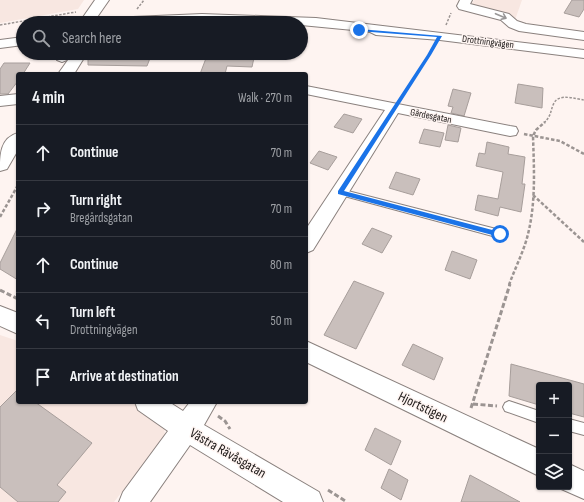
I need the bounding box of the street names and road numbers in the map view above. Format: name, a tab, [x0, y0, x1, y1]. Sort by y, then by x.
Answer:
street label: Drottningvägen	[461, 33, 515, 51]
street label: Gärdesgatan	[409, 106, 453, 126]
street label: Hjortstigen	[396, 388, 450, 426]
street label: Västra Rävåsgatan	[187, 424, 269, 482]

